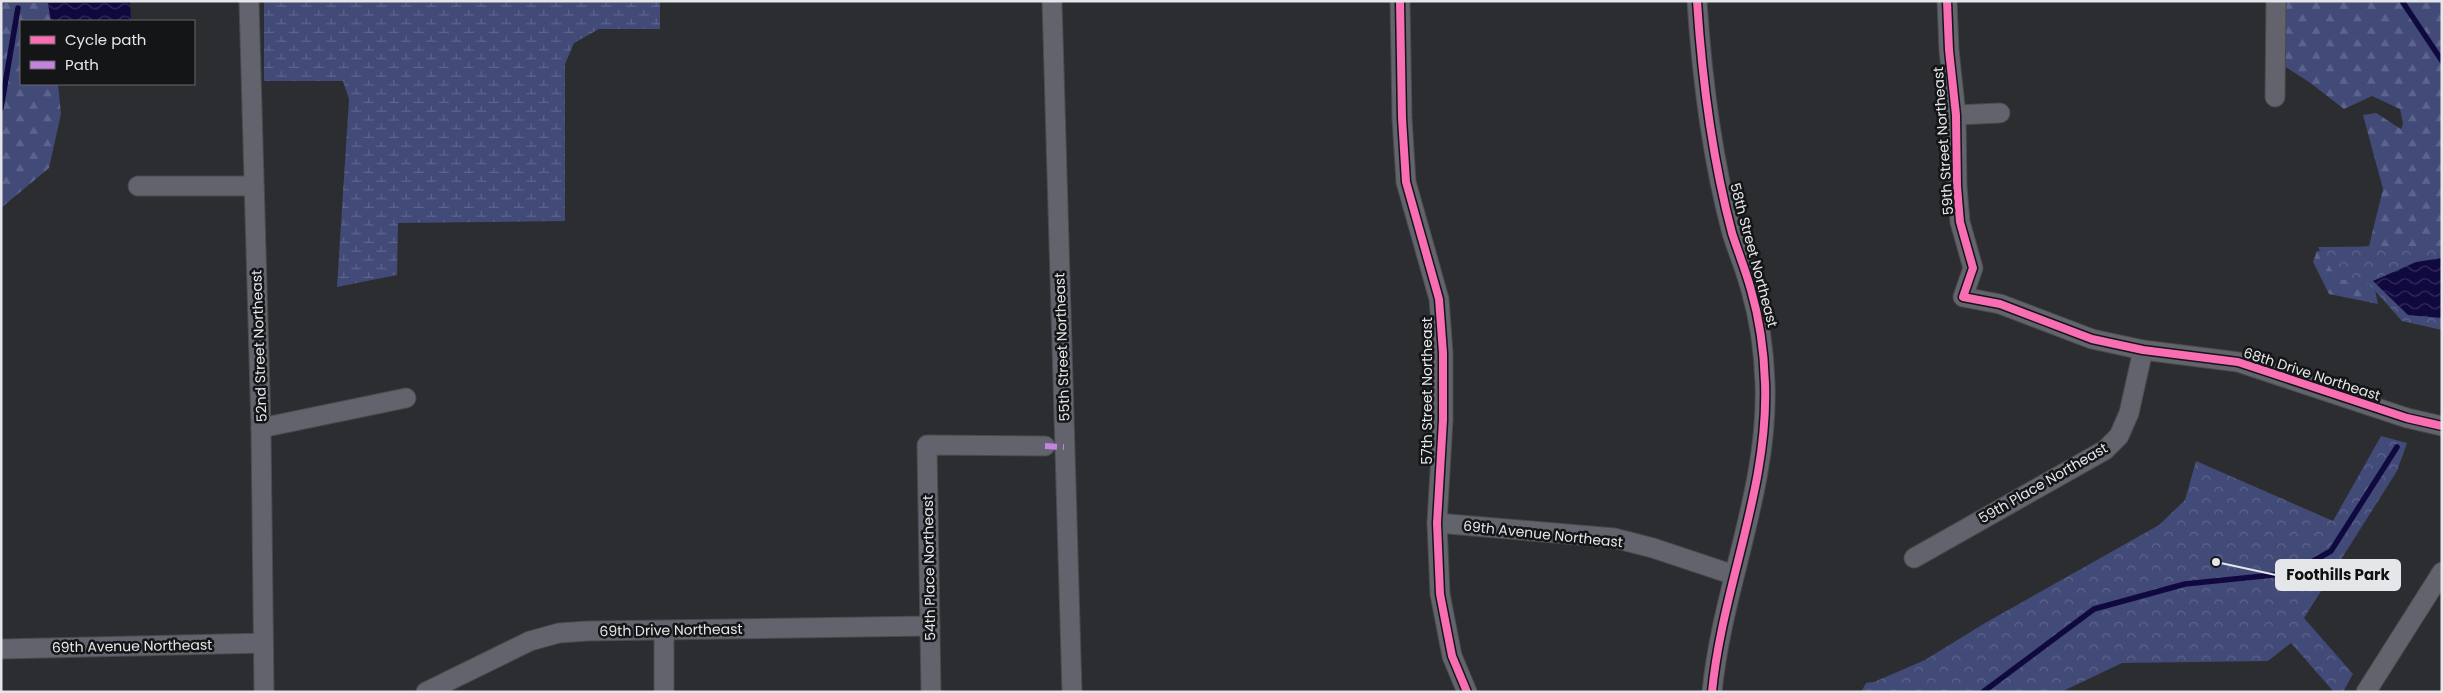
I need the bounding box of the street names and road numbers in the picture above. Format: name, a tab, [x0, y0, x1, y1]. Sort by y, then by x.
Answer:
street label: 59th Street Northeast	[1928, 66, 1958, 216]
street label: 58th Street Northeast	[1725, 181, 1783, 329]
street label: 52nd Street Northeast	[246, 270, 272, 422]
street label: 55th Street Northeast	[1049, 272, 1075, 422]
street label: 57th Street Northeast	[1417, 317, 1437, 465]
street label: 68th Drive Northeast	[2241, 342, 2383, 406]
street label: 59th Place Northeast	[1975, 438, 2111, 528]
street label: 54th Place Northeast	[918, 495, 940, 641]
street label: 69th Avenue Northeast	[1462, 516, 1624, 552]
street label: 69th Drive Northeast	[599, 619, 743, 641]
street label: 69th Avenue Northeast	[52, 635, 212, 657]

